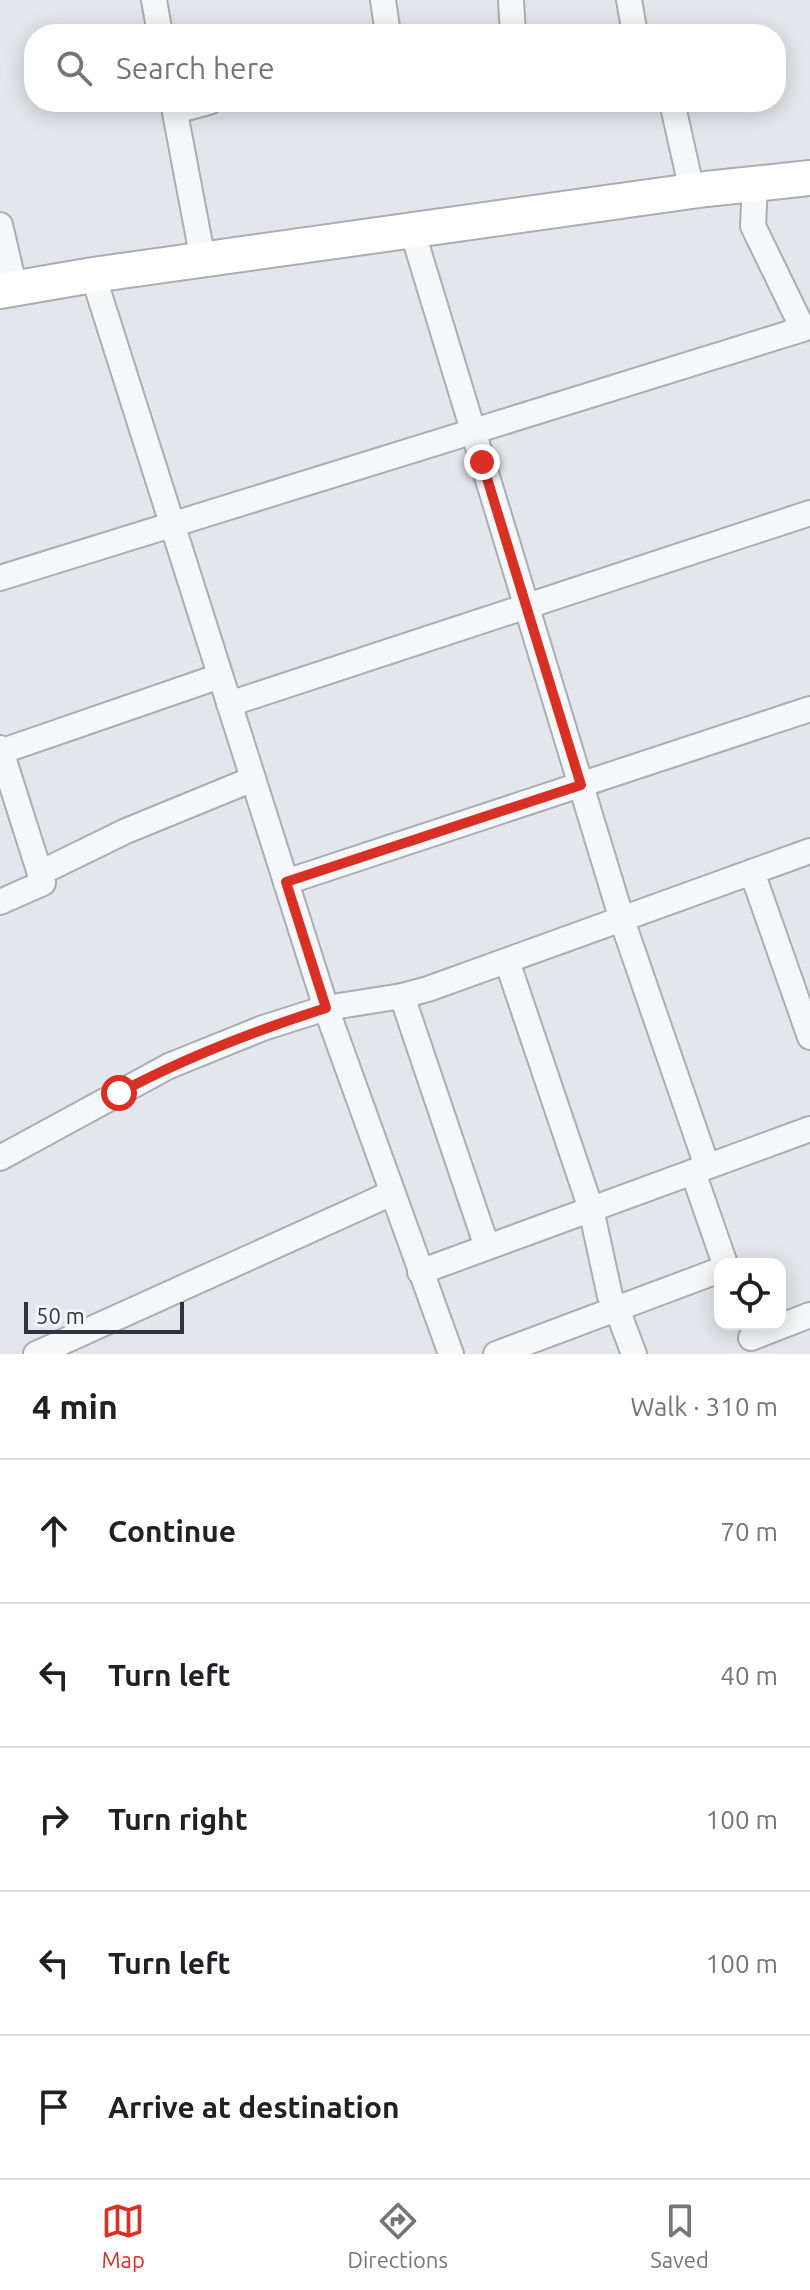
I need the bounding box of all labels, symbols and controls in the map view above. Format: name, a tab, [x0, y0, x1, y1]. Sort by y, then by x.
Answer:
search box	[24, 24, 786, 112]
icon: search	[52, 46, 96, 90]
text: Search here	[116, 51, 275, 85]
route end	[464, 444, 500, 480]
route start	[101, 1075, 137, 1111]
map controls	[714, 1258, 786, 1330]
button: locate	[714, 1258, 786, 1330]
scale bar	[24, 1298, 184, 1334]
text: 50 m	[36, 1303, 85, 1328]
text: 4 min	[32, 1387, 118, 1425]
text: Walk · 310 m	[630, 1392, 778, 1421]
icon: ahead	[32, 1509, 76, 1553]
text: Continue	[108, 1514, 236, 1548]
text: 70 m	[720, 1517, 778, 1546]
icon: left	[32, 1653, 76, 1697]
text: Turn left	[108, 1658, 230, 1692]
text: 40 m	[720, 1661, 778, 1690]
icon: right	[32, 1797, 76, 1841]
text: Turn right	[108, 1802, 248, 1836]
text: 100 m	[706, 1805, 778, 1834]
icon: left	[32, 1941, 76, 1985]
text: Turn left	[108, 1946, 230, 1980]
text: 100 m	[706, 1949, 778, 1978]
icon: arrive	[32, 2085, 76, 2129]
text: Arrive at destination	[108, 2090, 400, 2124]
tab: Map	[101, 2199, 145, 2272]
tab: Directions	[347, 2199, 448, 2272]
tab: Saved	[650, 2199, 709, 2272]

